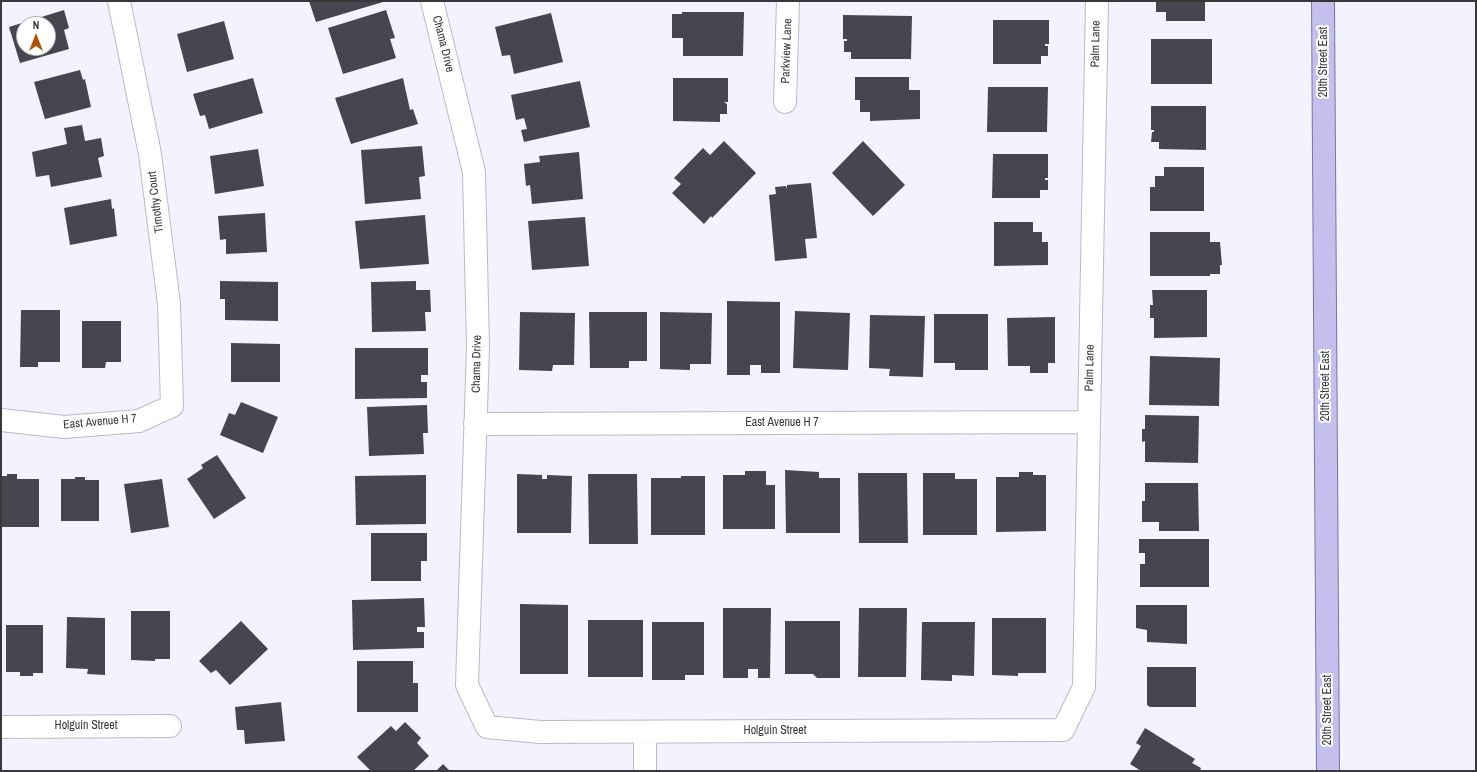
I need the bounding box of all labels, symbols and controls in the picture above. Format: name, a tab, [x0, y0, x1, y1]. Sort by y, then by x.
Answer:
street label: Chama Drive	[429, 14, 457, 74]
north arrow	[16, 16, 56, 56]
text: N	[33, 18, 39, 32]
street label: Parkview Lane	[779, 18, 795, 84]
street label: Palm Lane	[1088, 20, 1104, 68]
street label: 20th Street East	[1317, 27, 1331, 97]
street label: Timothy Court	[145, 170, 167, 234]
street label: Chama Drive	[469, 335, 485, 393]
street label: Palm Lane	[1082, 344, 1098, 392]
street label: 20th Street East	[1319, 351, 1333, 421]
street label: East Avenue H 7	[63, 412, 137, 432]
street label: East Avenue H 7	[745, 416, 819, 430]
street label: 20th Street East	[1321, 675, 1335, 745]
street label: Holguin Street	[55, 719, 117, 733]
street label: Holguin Street	[744, 724, 806, 738]

